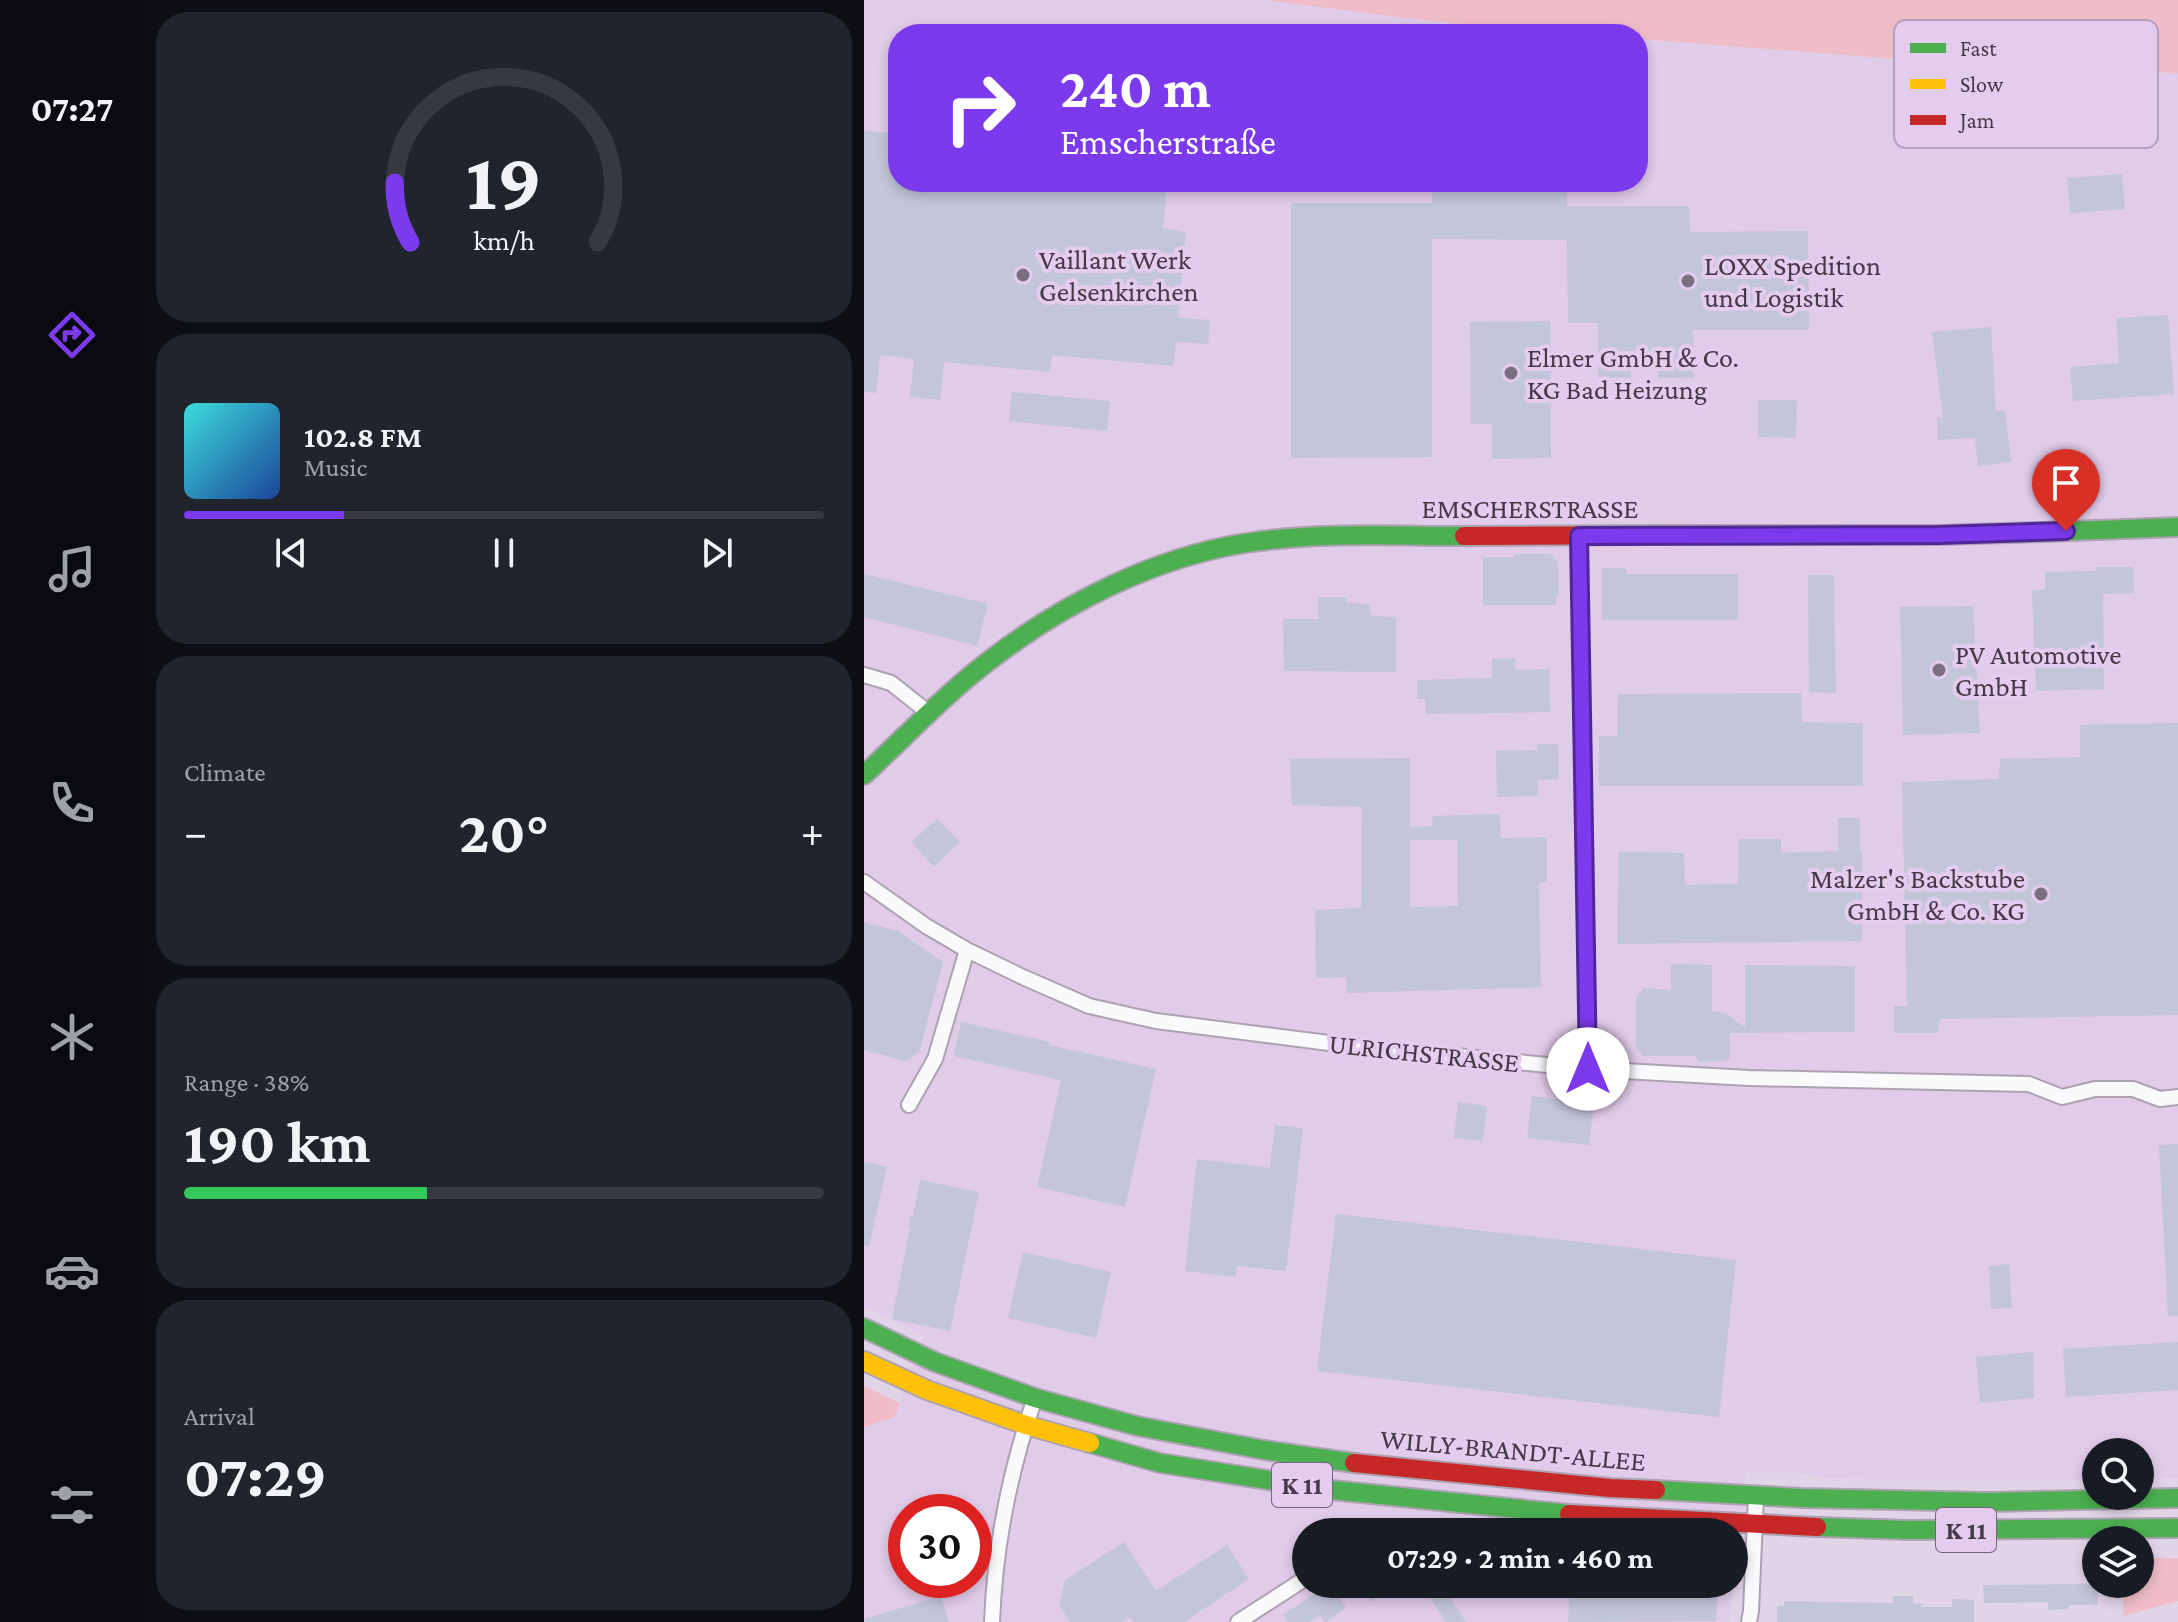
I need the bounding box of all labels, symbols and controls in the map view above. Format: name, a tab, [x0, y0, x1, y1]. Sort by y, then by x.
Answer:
legend	[1894, 20, 2158, 148]
text: Fast	[1960, 36, 1997, 61]
icon: right	[928, 56, 1032, 160]
text: 240 m	[1060, 57, 1211, 119]
text: Slow	[1960, 72, 2004, 97]
text: 07:27	[31, 89, 113, 129]
text: Jam	[1958, 108, 1995, 133]
text: Emscherstraße	[1060, 122, 1276, 162]
text: 19	[466, 134, 542, 227]
text: km/h	[473, 224, 535, 256]
place label: Vaillant Werk Gelsenkirchen	[1039, 244, 1199, 307]
place label: LOXX Spedition und Logistik	[1704, 250, 1881, 313]
marker: Vaillant Werk Gelsenkirchen	[1014, 266, 1032, 284]
marker: LOXX Spedition und Logistik	[1679, 272, 1697, 290]
icon: directions	[44, 307, 100, 363]
place label: Elmer GmbH & Co. KG Bad Heizung	[1527, 342, 1739, 405]
marker: Elmer GmbH & Co. KG Bad Heizung	[1502, 364, 1520, 382]
text: 102.8 FM	[304, 420, 422, 453]
pin	[2032, 449, 2100, 531]
text: Music	[304, 453, 367, 482]
icon: arrive	[2044, 461, 2088, 505]
street label: EMSCHERSTRASSE	[1422, 493, 1638, 524]
icon: previous	[269, 531, 313, 575]
icon: pause	[482, 531, 526, 575]
icon: next	[695, 531, 739, 575]
icon: music	[44, 541, 100, 597]
place label: PV Automotive GmbH	[1955, 639, 2122, 702]
marker: PV Automotive GmbH	[1930, 661, 1948, 679]
text: Climate	[184, 758, 266, 787]
icon: phone	[44, 775, 100, 831]
text: 20°	[459, 798, 549, 865]
text: −	[184, 808, 207, 856]
text: +	[801, 808, 824, 856]
place label: Malzer's Backstube GmbH & Co. KG	[1810, 863, 2025, 926]
marker: Malzer's Backstube GmbH & Co. KG	[2032, 885, 2050, 903]
icon: climate	[44, 1009, 100, 1065]
position arrow	[1546, 1027, 1630, 1111]
street label: ULRICHSTRASSE	[1327, 1028, 1521, 1078]
text: Range · 38%	[184, 1068, 309, 1097]
text: 190 km	[184, 1108, 371, 1175]
icon: car	[44, 1243, 100, 1299]
text: Arrival	[184, 1402, 255, 1431]
street label: WILLY-BRANDT-ALLEE	[1379, 1423, 1647, 1477]
map controls	[2082, 1438, 2154, 1598]
button: search	[2082, 1438, 2154, 1510]
text: 07:29	[184, 1442, 327, 1509]
road number: K 11	[1272, 1463, 1332, 1507]
icon: filters	[44, 1477, 100, 1533]
speed limit sign: 30	[888, 1494, 992, 1598]
road number: K 11	[1936, 1508, 1996, 1552]
button: layers	[2082, 1526, 2154, 1598]
text: 07:29 · 2 min · 460 m	[1387, 1541, 1653, 1574]

